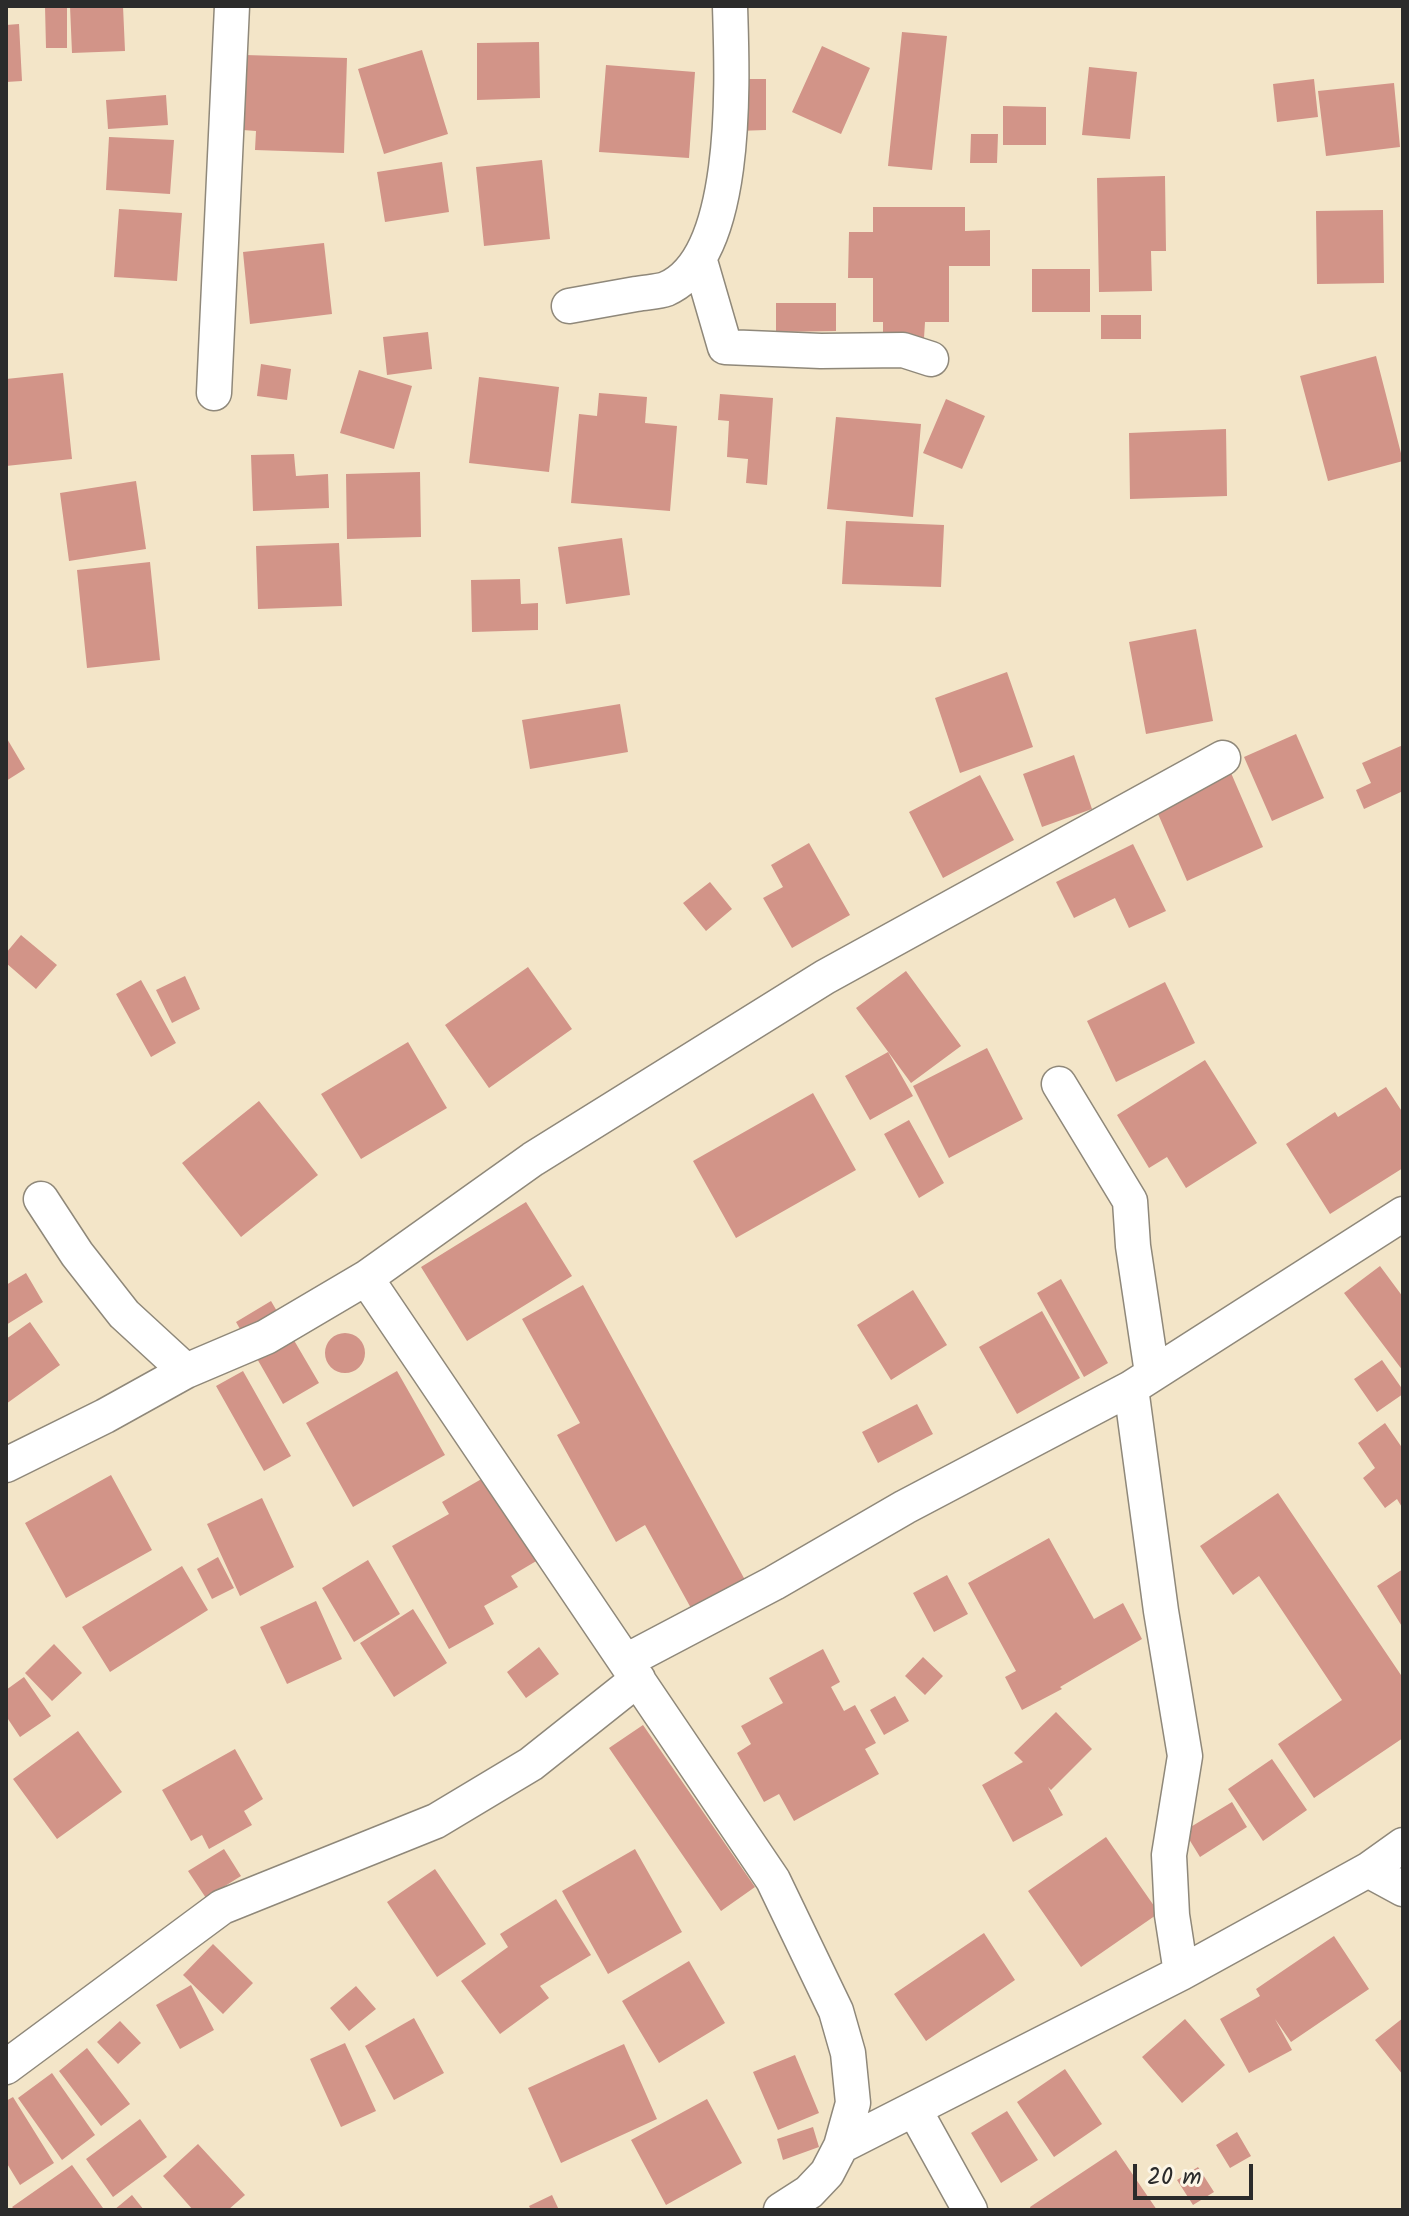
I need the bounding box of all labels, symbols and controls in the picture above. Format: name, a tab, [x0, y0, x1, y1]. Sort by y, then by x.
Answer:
scale bar	[1137, 2148, 1257, 2198]
text: 20 m	[1147, 2158, 1202, 2197]

